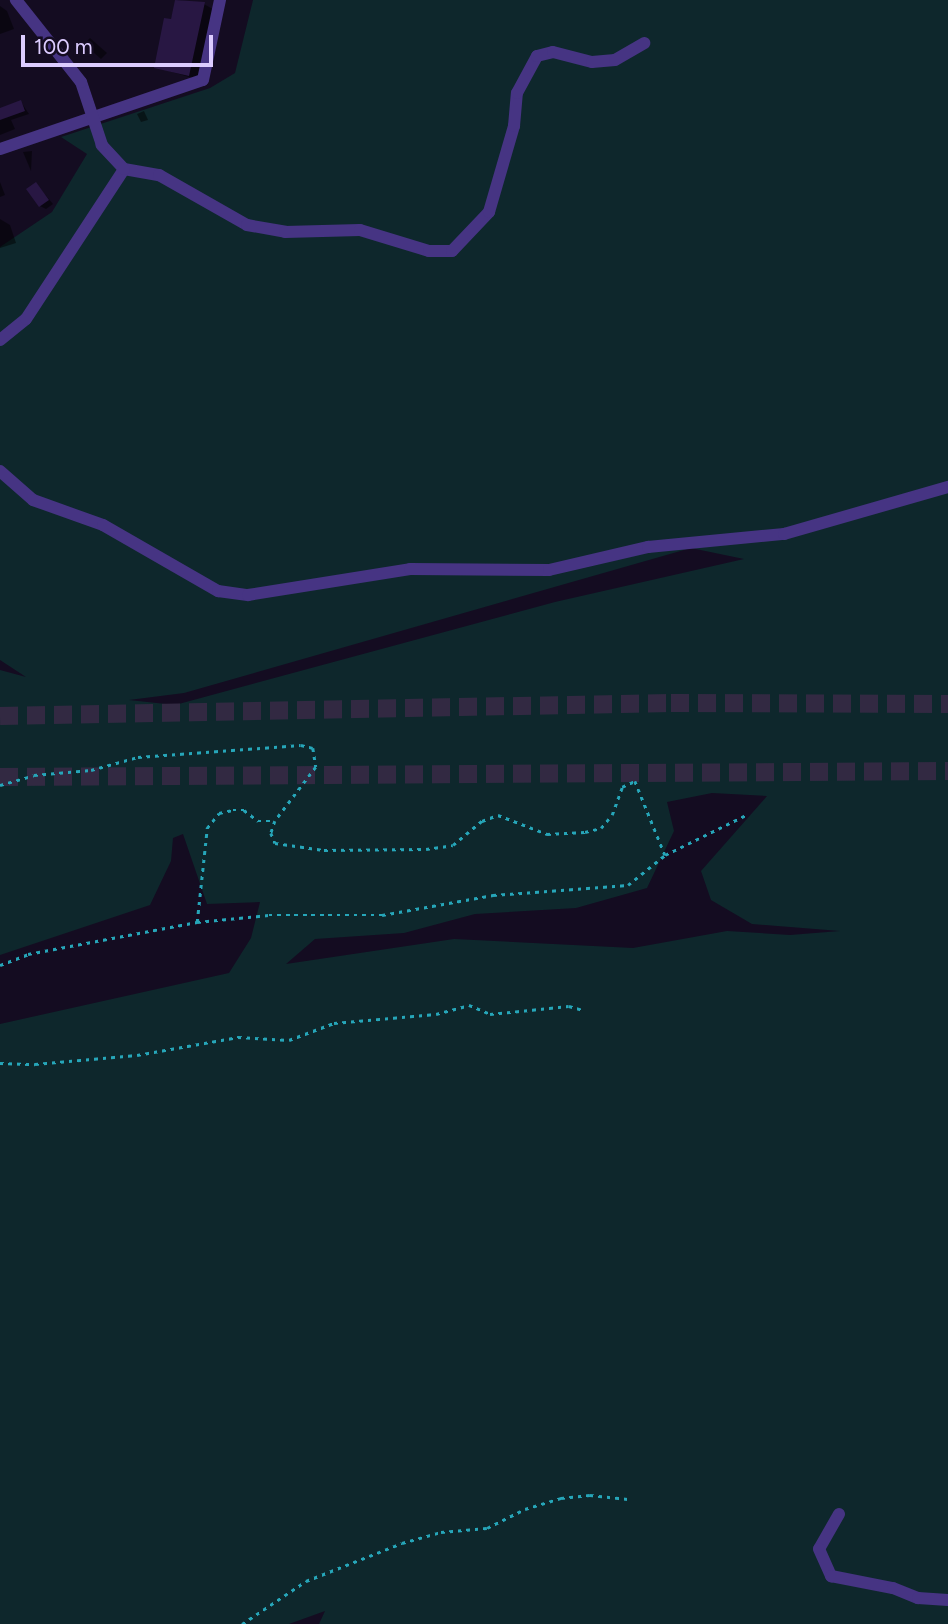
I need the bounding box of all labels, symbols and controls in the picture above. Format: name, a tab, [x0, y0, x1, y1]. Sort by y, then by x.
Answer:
scale bar	[24, 21, 217, 65]
text: 100 m	[34, 34, 93, 59]

